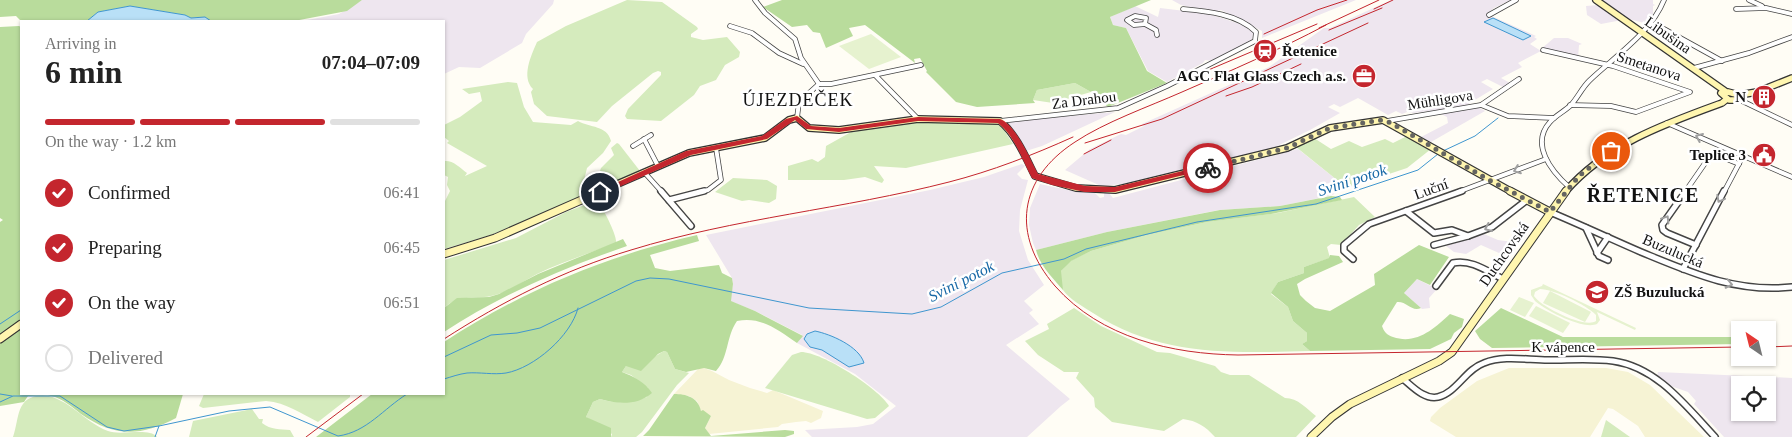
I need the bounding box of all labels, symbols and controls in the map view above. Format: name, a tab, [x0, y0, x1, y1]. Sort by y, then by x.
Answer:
street label: Libušina	[1642, 13, 1694, 57]
text: Arriving in	[45, 35, 117, 52]
station icon: Řetenice	[1252, 38, 1278, 64]
place label: Řetenice	[1282, 43, 1337, 59]
street label: Smetanova	[1615, 48, 1683, 84]
text: 07:04–07:09	[322, 52, 420, 73]
text: 6 min	[45, 54, 122, 90]
office icon: AGC Flat Glass Czech a.s.	[1351, 63, 1377, 89]
place label: AGC Flat Glass Czech a.s.	[1177, 68, 1346, 84]
building icon: N	[1751, 84, 1777, 110]
street label: Mühligova	[1406, 87, 1474, 113]
street label: Za Drahou	[1051, 88, 1118, 112]
district label: ÚJEZDEČEK	[743, 89, 854, 110]
place label: N	[1735, 89, 1746, 105]
pin	[1590, 130, 1632, 172]
text: On the way · 1.2 km	[45, 133, 177, 150]
one-way arrow	[1695, 133, 1704, 144]
icon: bag	[1597, 137, 1625, 165]
public building icon: Teplice 3	[1751, 142, 1777, 168]
courier	[1183, 143, 1233, 193]
place label: Teplice 3	[1689, 147, 1746, 163]
icon: bike	[1194, 154, 1222, 182]
water label: Sviní potok	[1315, 161, 1390, 200]
one-way arrow	[1514, 164, 1522, 174]
pin	[579, 171, 621, 213]
street label: Luční	[1412, 175, 1450, 203]
icon: home	[586, 178, 614, 206]
icon: check	[45, 179, 73, 207]
text: Confirmed	[88, 182, 170, 203]
district label: ŘETENICE	[1587, 183, 1699, 206]
text: 06:41	[384, 184, 420, 201]
one-way arrow	[1716, 194, 1726, 203]
one-way arrow	[1660, 215, 1669, 225]
street label: Duchcovská	[1476, 219, 1532, 289]
one-way arrow	[1484, 222, 1493, 232]
street label: Buzulucká	[1640, 231, 1706, 271]
icon: check	[45, 234, 73, 262]
text: Preparing	[88, 237, 162, 258]
text: 06:45	[384, 239, 420, 256]
water label: Sviní potok	[925, 257, 998, 306]
one-way arrow	[1725, 278, 1733, 289]
school or university icon: ZŠ Buzulucká	[1584, 279, 1610, 305]
place label: ZŠ Buzulucká	[1614, 284, 1705, 300]
icon: check	[45, 289, 73, 317]
text: On the way	[88, 292, 176, 313]
text: 06:51	[384, 294, 420, 311]
north arrow	[1731, 321, 1776, 366]
map controls	[1731, 321, 1776, 421]
street label: K vápence	[1531, 339, 1595, 355]
text: Delivered	[88, 347, 163, 368]
button: locate	[1731, 376, 1776, 421]

